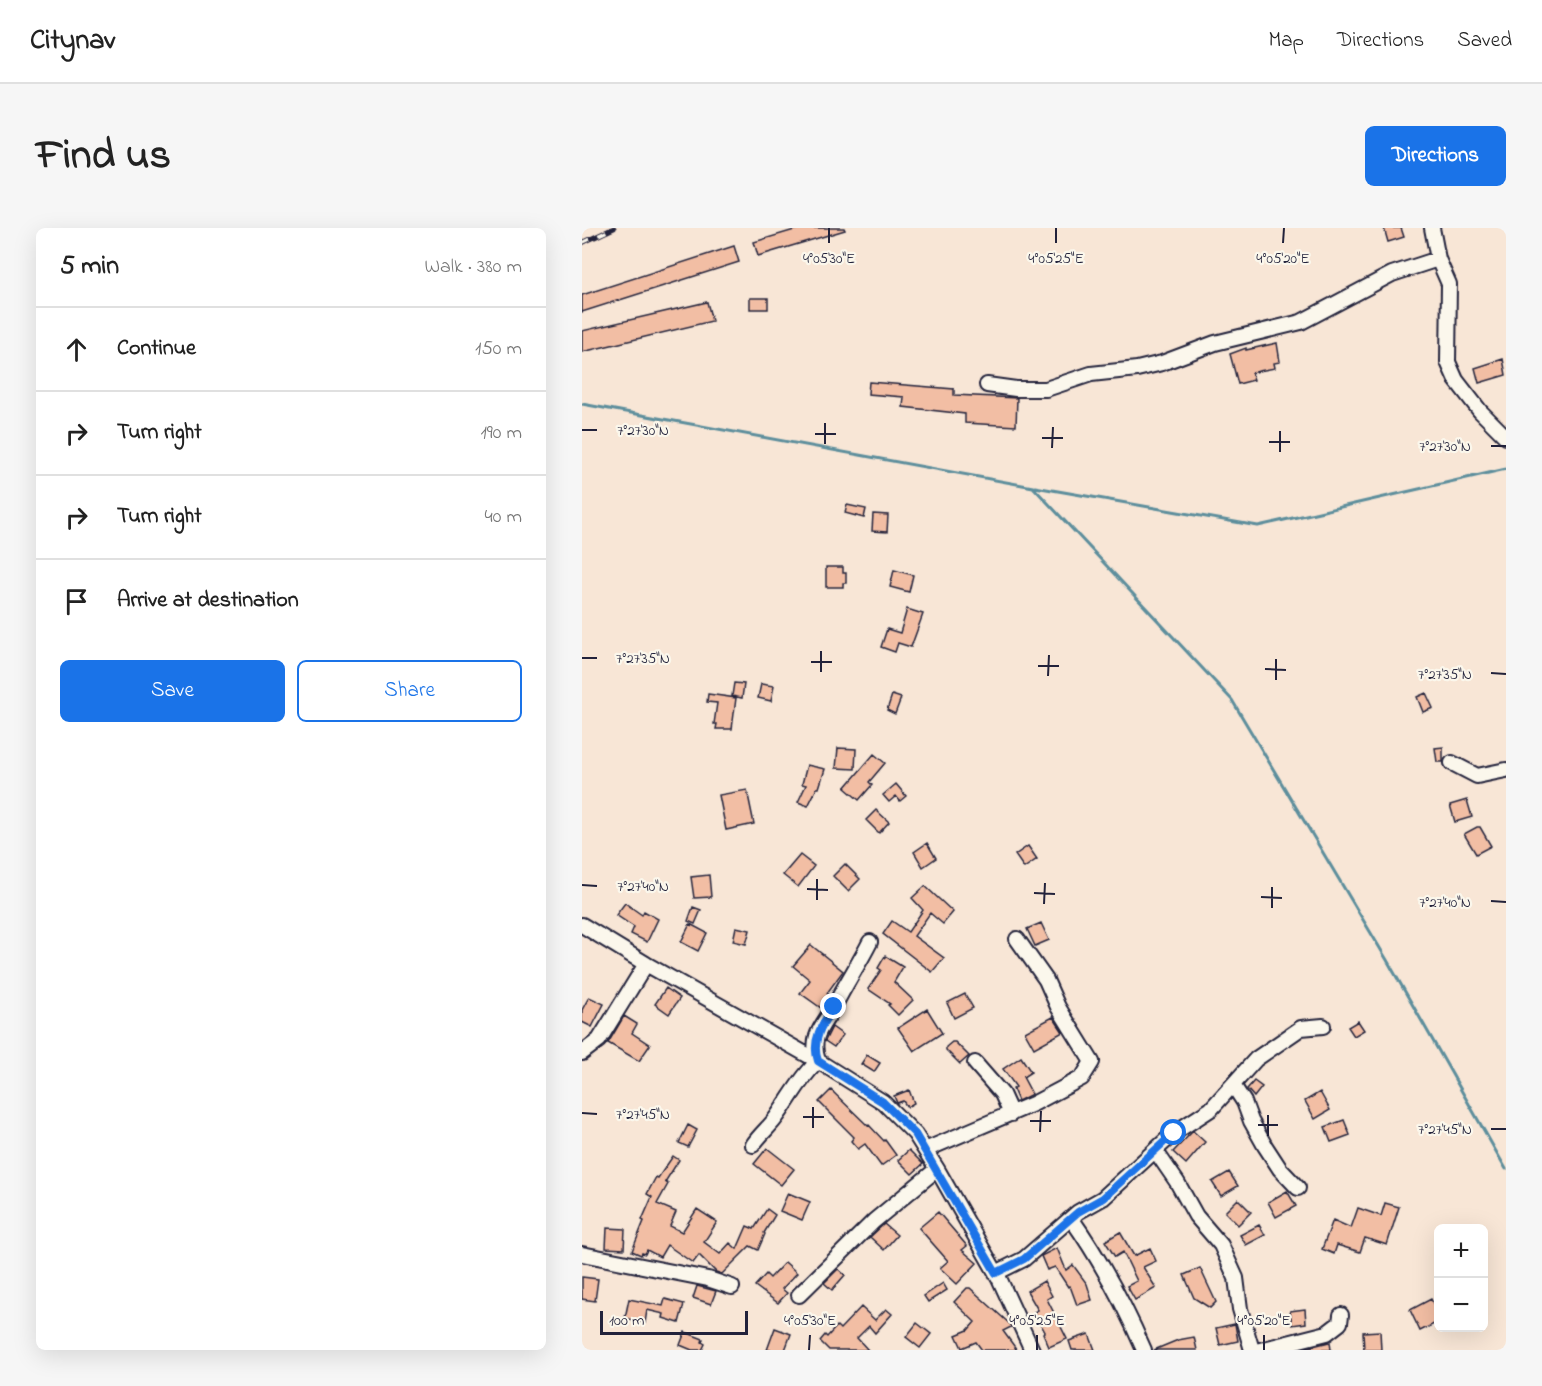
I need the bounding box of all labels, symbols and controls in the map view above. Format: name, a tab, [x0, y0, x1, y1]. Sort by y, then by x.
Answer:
text: Citynav	[30, 21, 115, 62]
text: Map	[1268, 26, 1304, 56]
text: Directions	[1337, 26, 1424, 56]
text: Saved	[1457, 26, 1512, 56]
text: Find us	[36, 126, 171, 187]
button: Directions	[1365, 126, 1506, 186]
text: 5 min	[60, 248, 119, 286]
text: 4°05'30"E	[803, 248, 855, 270]
text: 4°05'25"E	[1028, 248, 1084, 270]
text: 4°05'20"E	[1256, 248, 1310, 270]
text: Walk · 380 m	[424, 253, 522, 282]
icon: ahead	[60, 333, 93, 366]
text: Continue	[117, 333, 196, 365]
text: 150 m	[475, 335, 522, 364]
icon: right	[60, 417, 93, 450]
text: Turn right	[117, 417, 202, 449]
text: 190 m	[480, 419, 522, 448]
text: 7°27'30"N	[617, 420, 669, 442]
text: 7°27'30"N	[1419, 436, 1471, 458]
icon: right	[60, 501, 93, 534]
text: Turn right	[117, 501, 202, 533]
text: 40 m	[485, 503, 522, 532]
icon: arrive	[60, 585, 93, 618]
text: Arrive at destination	[117, 585, 299, 617]
text: 7°27'35"N	[616, 648, 670, 670]
button: Save	[60, 660, 285, 722]
button: Share	[297, 660, 522, 722]
text: 7°27'35"N	[1418, 664, 1472, 686]
text: 7°27'40"N	[617, 876, 669, 898]
text: 7°27'40"N	[1419, 892, 1471, 914]
route end	[820, 993, 846, 1019]
text: 7°27'45"N	[616, 1104, 670, 1126]
route start	[1160, 1119, 1186, 1145]
text: 7°27'45"N	[1418, 1119, 1472, 1141]
map controls	[1434, 1224, 1488, 1332]
button: +	[1434, 1224, 1488, 1278]
button: −	[1434, 1278, 1488, 1332]
scale bar	[600, 1308, 748, 1336]
text: 100 m	[609, 1309, 644, 1333]
text: 4°05'30"E	[784, 1310, 836, 1332]
text: 4°05'25"E	[1009, 1310, 1065, 1332]
text: 4°05'20"E	[1237, 1310, 1291, 1332]

